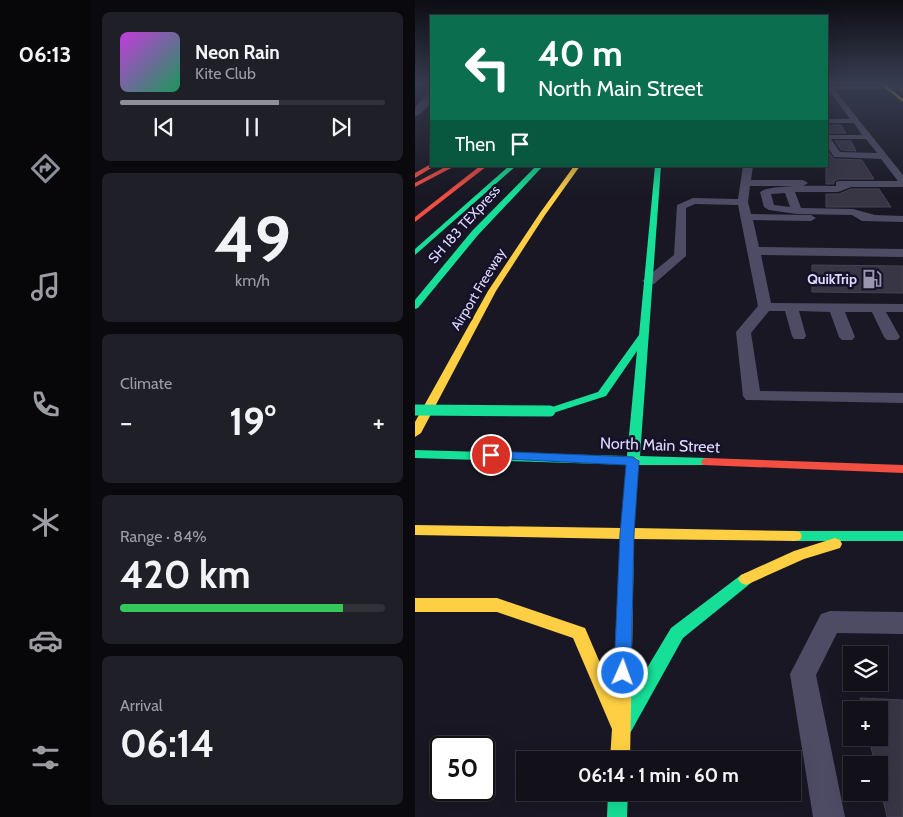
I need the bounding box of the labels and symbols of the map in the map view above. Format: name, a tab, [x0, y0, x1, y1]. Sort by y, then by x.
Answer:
street label: SH 183 TEXpress	[424, 181, 504, 267]
street label: Airport Freeway	[446, 245, 510, 333]
fuel station icon: QuikTrip	[861, 268, 883, 290]
place label: QuikTrip	[807, 270, 857, 288]
street label: North Main Street	[600, 433, 721, 457]
pin	[470, 434, 512, 476]
position arrow	[596, 646, 648, 698]
speed limit sign: 50	[430, 736, 495, 801]

